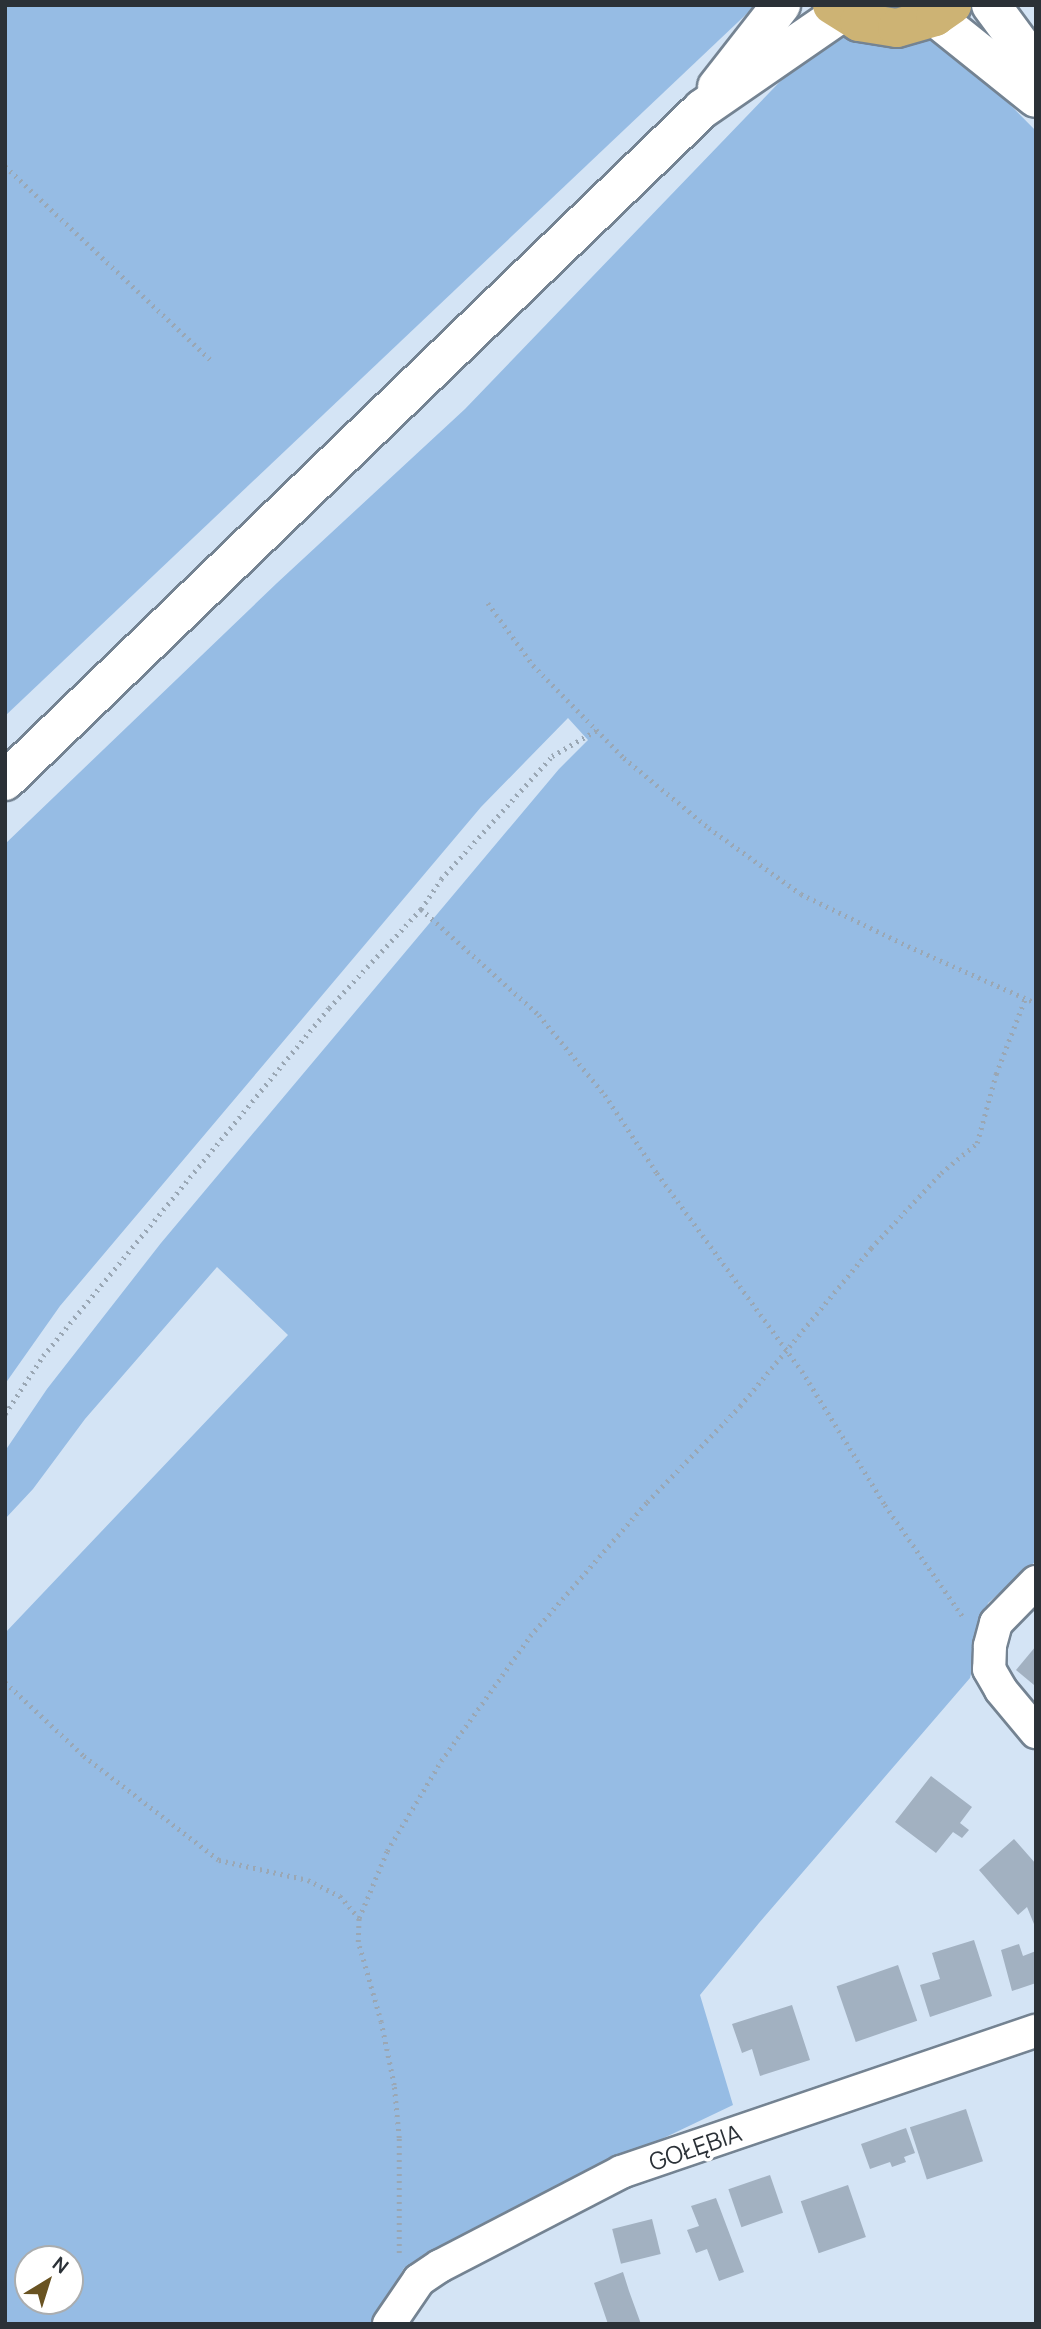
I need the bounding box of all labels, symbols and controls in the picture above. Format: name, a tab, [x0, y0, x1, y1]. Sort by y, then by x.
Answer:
street label: GOŁĘBIA	[645, 2118, 745, 2176]
north arrow	[14, 2245, 84, 2315]
text: N	[47, 2251, 74, 2279]

